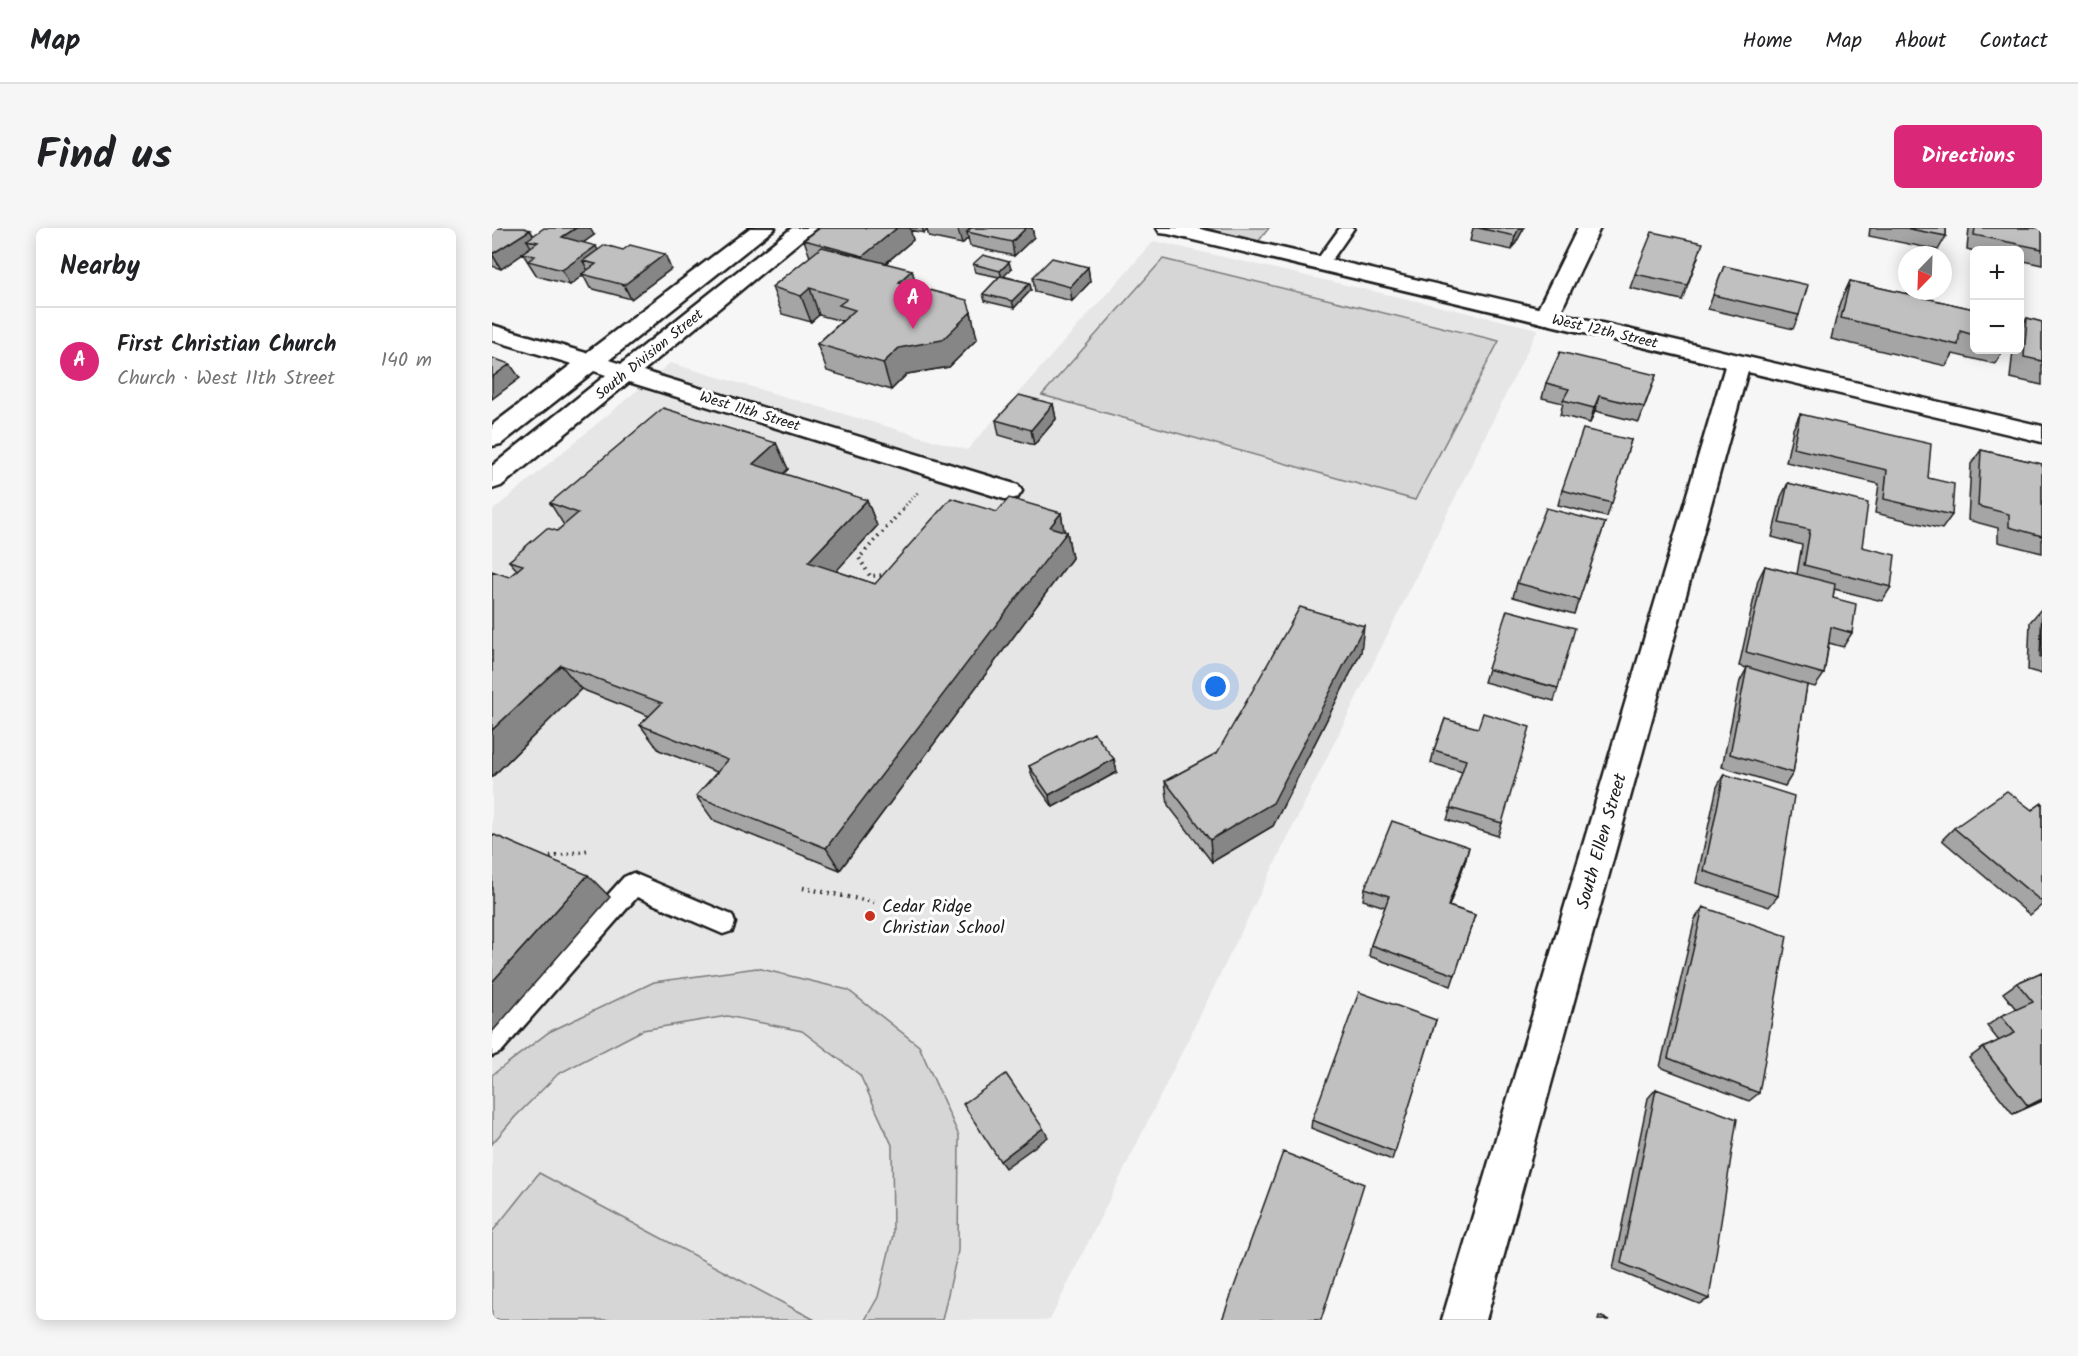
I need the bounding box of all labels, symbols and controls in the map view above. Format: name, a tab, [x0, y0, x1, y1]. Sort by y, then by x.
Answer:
text: Map	[30, 19, 81, 64]
text: Home	[1743, 25, 1792, 58]
text: Map	[1825, 25, 1862, 58]
text: About	[1895, 25, 1946, 58]
text: Contact	[1979, 25, 2048, 58]
text: Find us	[36, 123, 172, 190]
button: Directions	[1894, 125, 2042, 188]
text: Nearby	[60, 246, 140, 288]
north arrow	[1898, 246, 1952, 300]
map controls	[1970, 246, 2024, 354]
button: +	[1970, 246, 2024, 300]
pin: A	[894, 279, 932, 329]
button: −	[1970, 300, 2024, 354]
street label: South Division Street	[590, 303, 709, 406]
street label: West 12th Street	[1549, 308, 1660, 356]
text: First Christian Church	[117, 328, 336, 363]
text: A	[73, 345, 86, 377]
text: 140 m	[381, 345, 432, 377]
text: Church · West 11th Street	[117, 363, 335, 395]
street label: West 11th Street	[696, 385, 803, 439]
your location	[1201, 672, 1230, 701]
street label: South Ellen Street	[1569, 769, 1636, 913]
place label: Cedar Ridge Christian School	[882, 893, 1005, 943]
marker: Cedar Ridge Christian School	[863, 909, 877, 923]

